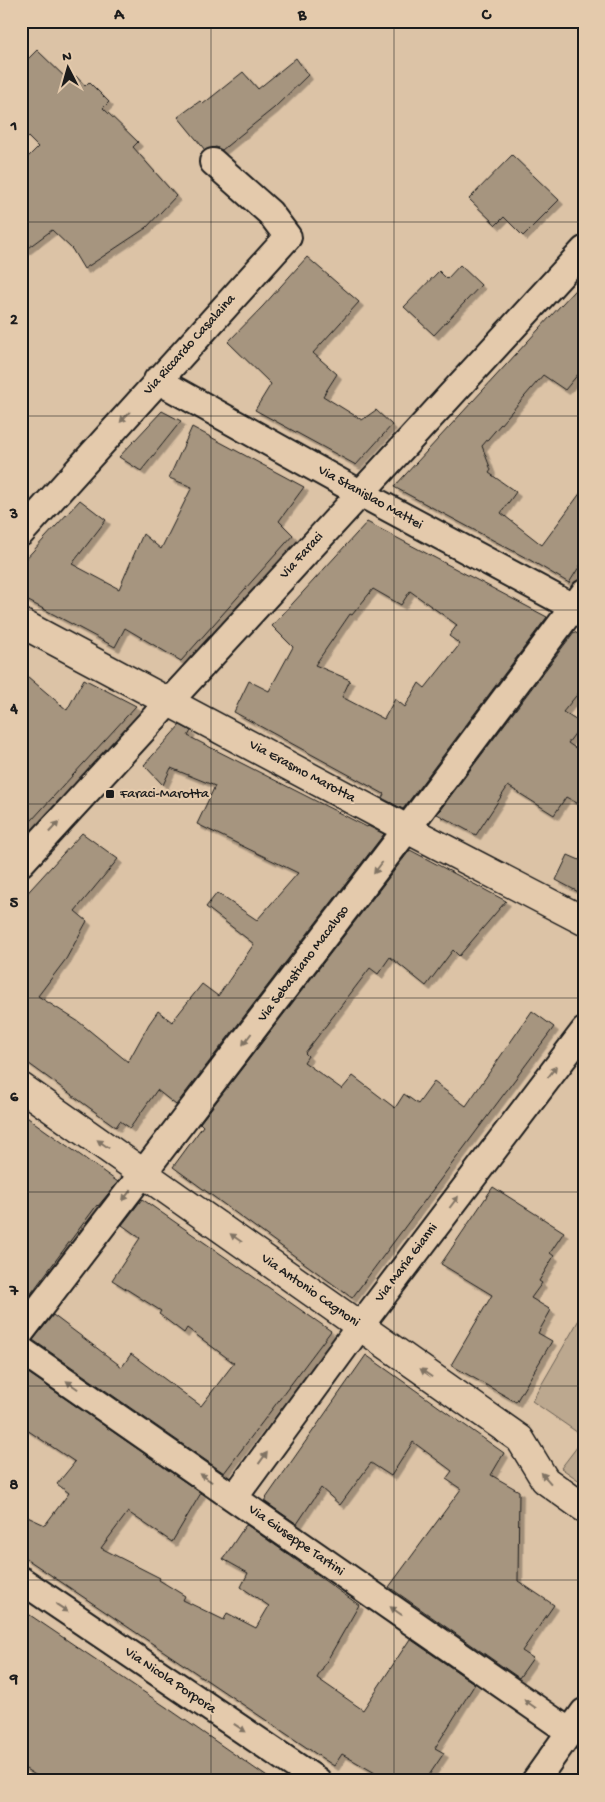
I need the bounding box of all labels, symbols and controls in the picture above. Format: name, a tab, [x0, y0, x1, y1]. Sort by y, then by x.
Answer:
text: A	[113, 7, 125, 26]
text: B	[297, 7, 307, 26]
text: C	[481, 7, 492, 26]
north arrow	[42, 42, 92, 92]
text: N	[61, 49, 72, 66]
text: 1	[10, 118, 17, 137]
street label: Via Riccardo Casalaina	[140, 290, 241, 400]
text: 2	[10, 312, 18, 331]
one-way arrow	[119, 410, 131, 422]
street label: Via Stanislao Mattei	[314, 462, 425, 534]
text: 3	[9, 506, 18, 525]
street label: Via Faraci	[276, 529, 328, 584]
text: 4	[9, 701, 18, 720]
street label: Via Erasmo Marotta	[245, 736, 359, 808]
place label: Faraci-Marotta	[119, 786, 210, 803]
marker: Faraci-Marotta	[104, 788, 116, 800]
one-way arrow	[48, 822, 60, 834]
one-way arrow	[373, 861, 383, 875]
text: 5	[10, 895, 19, 914]
street label: Via Sebastiano Macaluso	[254, 902, 353, 1027]
one-way arrow	[242, 1032, 253, 1045]
one-way arrow	[547, 1065, 557, 1079]
text: 6	[10, 1089, 19, 1108]
one-way arrow	[97, 1139, 110, 1150]
one-way arrow	[122, 1188, 133, 1201]
one-way arrow	[449, 1195, 459, 1209]
street label: Via Maria Gianni	[371, 1220, 442, 1307]
one-way arrow	[229, 1233, 243, 1243]
street label: Via Antonio Cagnoni	[256, 1250, 363, 1332]
text: 7	[9, 1283, 19, 1302]
one-way arrow	[419, 1368, 432, 1378]
one-way arrow	[65, 1380, 79, 1390]
one-way arrow	[257, 1452, 267, 1465]
one-way arrow	[540, 1472, 551, 1485]
one-way arrow	[199, 1473, 212, 1483]
text: 8	[10, 1477, 19, 1496]
street label: Via Giuseppe Tartini	[244, 1501, 347, 1581]
one-way arrow	[55, 1603, 68, 1612]
one-way arrow	[390, 1606, 403, 1616]
street label: Via Nicola Porpora	[120, 1643, 220, 1719]
text: 9	[9, 1671, 18, 1690]
one-way arrow	[523, 1699, 537, 1709]
one-way arrow	[233, 1723, 247, 1733]

